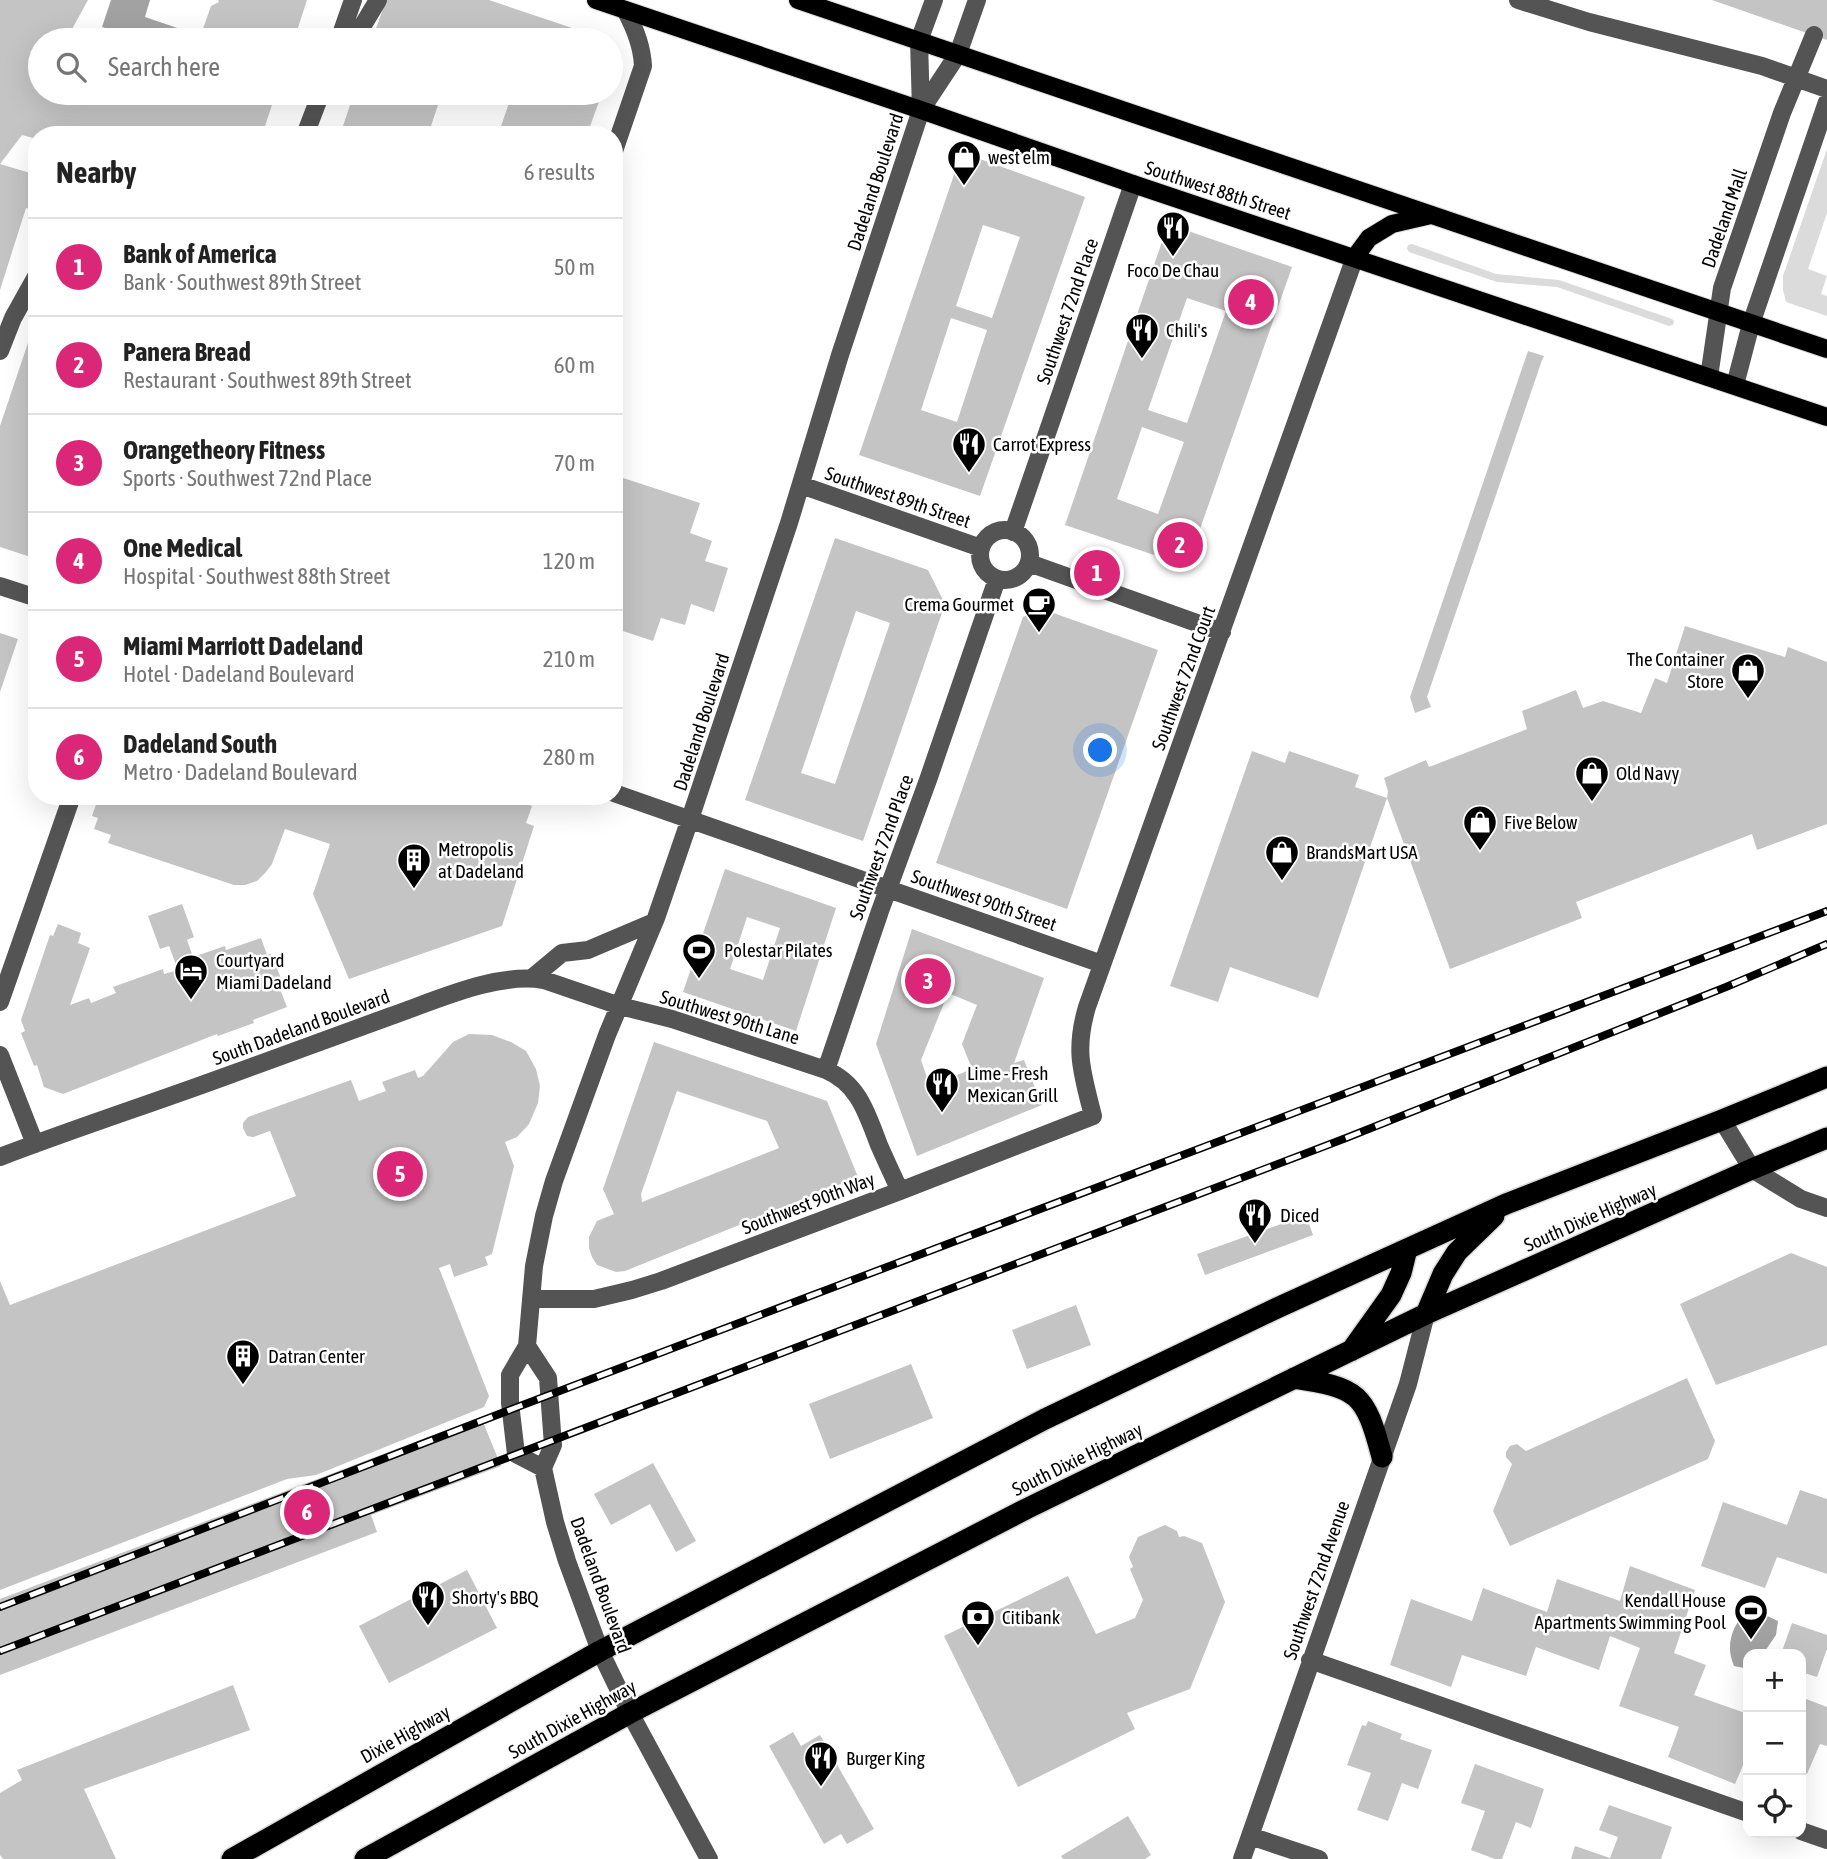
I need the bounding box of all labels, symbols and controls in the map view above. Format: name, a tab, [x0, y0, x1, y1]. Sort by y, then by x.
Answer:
search box	[28, 28, 623, 105]
icon: search	[52, 48, 90, 86]
text: Search here	[108, 52, 220, 82]
street label: Dadeland Boulevard	[842, 110, 908, 254]
shop icon: west elm	[945, 138, 983, 187]
place label: west elm	[988, 146, 1050, 168]
text: Nearby	[56, 155, 136, 189]
street label: Southwest 88th Street	[1142, 156, 1294, 224]
text: 6 results	[524, 159, 595, 185]
street label: Dadeland Mall	[1697, 166, 1751, 270]
restaurant icon: Foco De Chau	[1154, 209, 1192, 258]
street label: Southwest 72nd Place	[1032, 235, 1102, 387]
text: Bank of America	[123, 239, 277, 269]
text: 1	[74, 254, 84, 280]
text: 50 m	[554, 254, 595, 280]
place label: Foco De Chau	[1127, 259, 1219, 281]
text: Bank · Southwest 89th Street	[123, 269, 361, 295]
pin: 4	[1228, 276, 1274, 328]
restaurant icon: Chili's	[1123, 311, 1161, 360]
place label: Chili's	[1166, 319, 1208, 341]
text: Panera Bread	[123, 337, 251, 367]
text: 2	[74, 352, 84, 378]
text: 60 m	[554, 352, 595, 378]
text: Restaurant · Southwest 89th Street	[123, 367, 412, 393]
restaurant icon: Carrot Express	[950, 425, 988, 474]
place label: Carrot Express	[993, 433, 1091, 455]
text: Orangetheory Fitness	[123, 435, 325, 465]
text: 3	[74, 450, 84, 476]
text: 70 m	[554, 450, 595, 476]
street label: Southwest 89th Street	[822, 462, 974, 532]
text: Sports · Southwest 72nd Place	[123, 465, 372, 491]
pin: 2	[1157, 519, 1203, 571]
text: One Medical	[123, 533, 242, 563]
pin: 1	[1074, 547, 1120, 599]
text: 4	[74, 548, 84, 574]
text: 120 m	[543, 548, 595, 574]
text: Hospital · Southwest 88th Street	[123, 563, 390, 589]
cafe icon: Crema Gourmet	[1020, 585, 1058, 634]
place label: Crema Gourmet	[905, 593, 1014, 615]
street label: Southwest 72nd Court	[1147, 603, 1219, 753]
text: Miami Marriott Dadeland	[123, 631, 363, 661]
text: 5	[74, 646, 84, 672]
text: 210 m	[543, 646, 595, 672]
place label: The Container Store	[1627, 648, 1724, 692]
street label: Dadeland Boulevard	[668, 650, 734, 794]
shop icon: The Container Store	[1729, 651, 1767, 700]
text: Hotel · Dadeland Boulevard	[123, 661, 355, 687]
text: Dadeland South	[123, 729, 277, 759]
your location	[1083, 733, 1117, 767]
text: 6	[74, 744, 84, 770]
text: 280 m	[543, 744, 595, 770]
shop icon: Old Navy	[1573, 754, 1611, 803]
text: Metro · Dadeland Boulevard	[123, 759, 358, 785]
place label: Old Navy	[1616, 762, 1679, 784]
street label: Southwest 72nd Place	[845, 771, 917, 923]
shop icon: Five Below	[1461, 803, 1499, 852]
place label: Five Below	[1504, 811, 1578, 833]
shop icon: BrandsMart USA	[1263, 833, 1301, 882]
place label: Metropolis at Dadeland	[438, 838, 524, 882]
building icon: Metropolis at Dadeland	[395, 841, 433, 890]
place label: BrandsMart USA	[1306, 841, 1418, 863]
street label: Southwest 90th Street	[908, 865, 1060, 935]
sports icon: Polestar Pilates	[680, 931, 718, 980]
place label: Polestar Pilates	[724, 939, 833, 961]
place label: Courtyard Miami Dadeland	[216, 949, 332, 993]
hotel icon: Courtyard Miami Dadeland	[172, 952, 210, 1001]
pin: 3	[905, 955, 951, 1007]
street label: South Dadeland Boulevard	[210, 985, 392, 1069]
street label: Southwest 90th Lane	[658, 985, 802, 1049]
place label: Lime - Fresh Mexican Grill	[967, 1062, 1058, 1106]
restaurant icon: Lime - Fresh Mexican Grill	[923, 1065, 961, 1114]
pin: 5	[377, 1148, 423, 1200]
street label: Southwest 90th Way	[739, 1168, 878, 1238]
street label: South Dixie Highway	[1521, 1178, 1660, 1256]
restaurant icon: Diced	[1236, 1196, 1274, 1245]
place label: Diced	[1280, 1204, 1320, 1226]
building icon: Datran Center	[224, 1337, 262, 1386]
place label: Datran Center	[268, 1345, 365, 1367]
street label: South Dixie Highway	[1008, 1418, 1146, 1500]
pin: 6	[284, 1486, 330, 1538]
street label: Southwest 72nd Avenue	[1278, 1498, 1354, 1662]
street label: Dadeland Boulevard	[566, 1514, 636, 1656]
restaurant icon: Shorty's BBQ	[409, 1578, 447, 1627]
place label: Shorty's BBQ	[452, 1586, 539, 1608]
place label: Kendall House Apartments Swimming Pool	[1534, 1589, 1726, 1633]
sports icon: Kendall House Apartments Swimming Pool	[1732, 1592, 1770, 1641]
bank icon: Citibank	[959, 1598, 997, 1647]
place label: Citibank	[1002, 1606, 1061, 1628]
map controls	[1743, 1649, 1806, 1838]
button: +	[1743, 1649, 1806, 1712]
street label: South Dixie Highway	[504, 1675, 640, 1763]
street label: Dixie Highway	[356, 1700, 454, 1768]
button: −	[1743, 1712, 1806, 1775]
restaurant icon: Burger King	[802, 1739, 840, 1788]
place label: Burger King	[846, 1747, 926, 1769]
button: locate	[1743, 1775, 1806, 1838]

